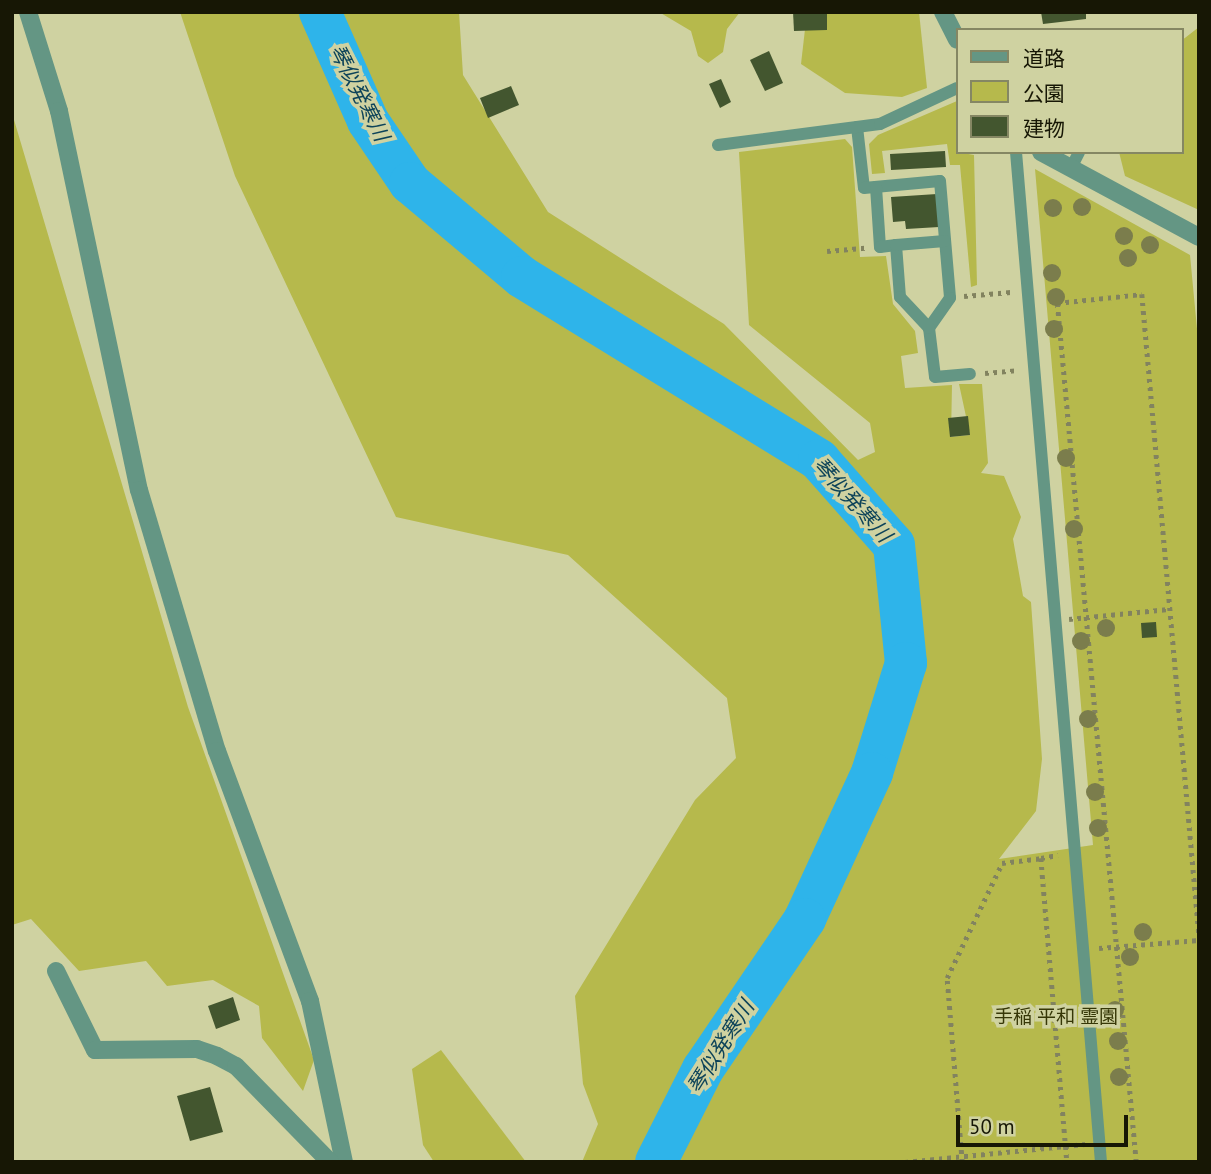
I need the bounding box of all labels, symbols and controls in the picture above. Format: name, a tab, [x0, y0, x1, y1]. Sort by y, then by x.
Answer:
legend	[956, 28, 1183, 154]
water label: 琴似発寒川	[324, 41, 394, 145]
text: 道路	[1023, 45, 1065, 72]
text: 公園	[1023, 80, 1065, 107]
text: 建物	[1023, 115, 1065, 142]
water label: 琴似発寒川	[808, 453, 896, 547]
water label: 琴似発寒川	[682, 996, 760, 1098]
park label: 手稲 平和 霊園	[994, 1006, 1118, 1028]
scale bar	[959, 1100, 1130, 1144]
text: 50 m	[969, 1113, 1015, 1140]

